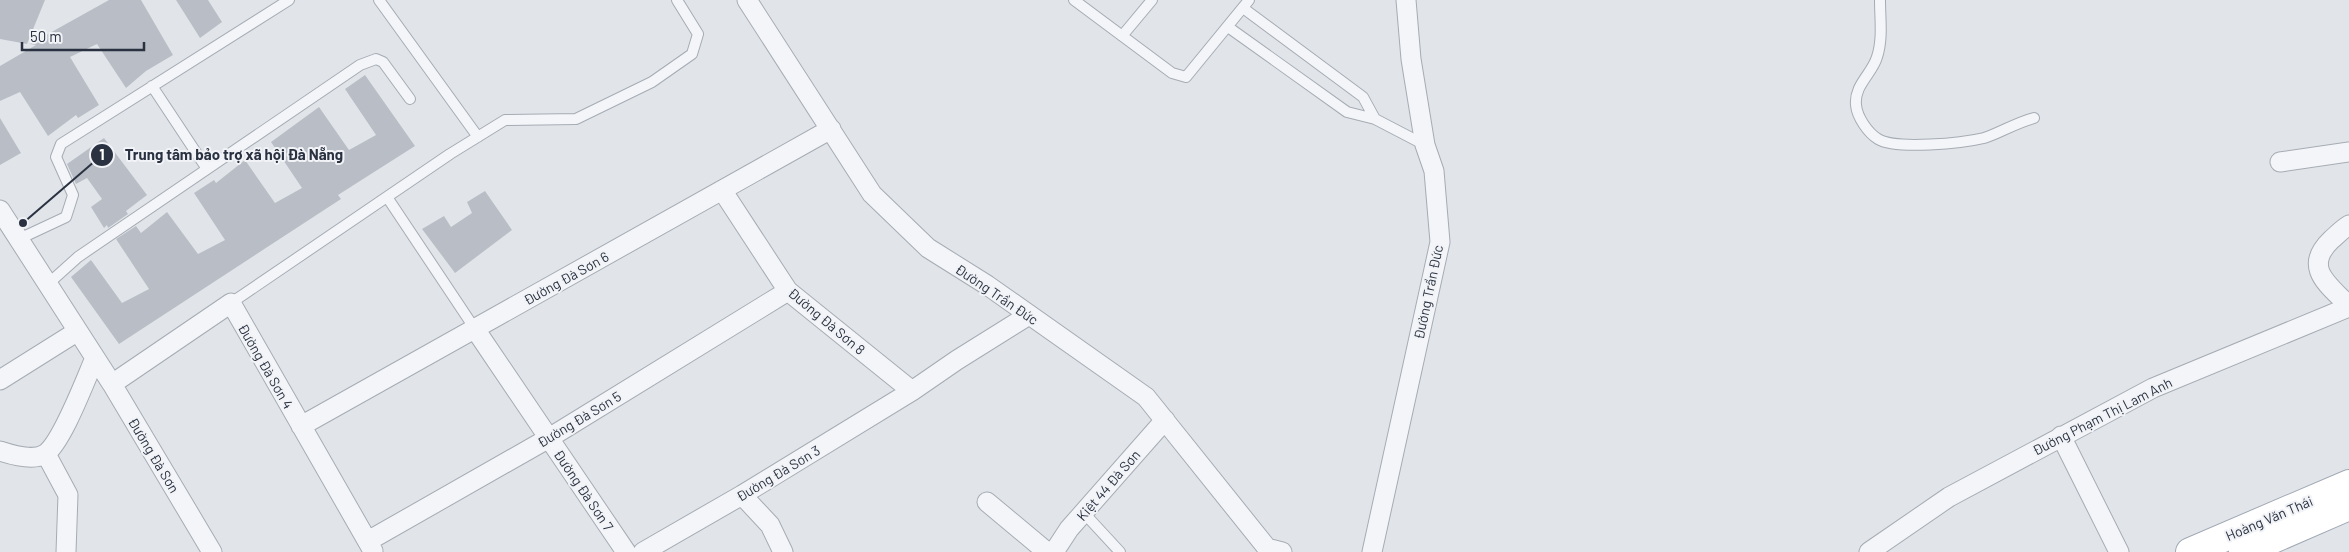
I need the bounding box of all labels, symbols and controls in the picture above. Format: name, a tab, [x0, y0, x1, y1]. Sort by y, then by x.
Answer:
scale bar	[22, 20, 145, 52]
text: 50 m	[30, 27, 62, 45]
callout: Trung tâm bảo trợ xã hội Đà Nẵng	[90, 140, 353, 170]
text: 1	[99, 145, 105, 163]
text: Trung tâm bảo trợ xã hội Đà Nẵng	[125, 145, 343, 163]
street label: Đường Trần Đức	[1410, 243, 1446, 341]
street label: Đường Đà Sơn 6	[520, 248, 612, 308]
street label: Đường Trần Đức	[952, 260, 1042, 328]
street label: Đường Đà Sơn 8	[785, 284, 869, 358]
street label: Đường Đà Sơn 4	[235, 320, 297, 412]
street label: Đường Phạm Thị Lam Anh	[2029, 373, 2175, 459]
street label: Đường Đà Sơn 5	[534, 387, 624, 451]
street label: Đường Đà Sơn	[125, 414, 183, 496]
street label: Đường Đà Sơn 3	[733, 441, 823, 505]
street label: Đường Đà Sơn 7	[551, 446, 618, 534]
street label: Kiệt 44 Đà Sơn	[1073, 446, 1143, 524]
street label: Hoàng Văn Thái	[2223, 492, 2315, 544]

